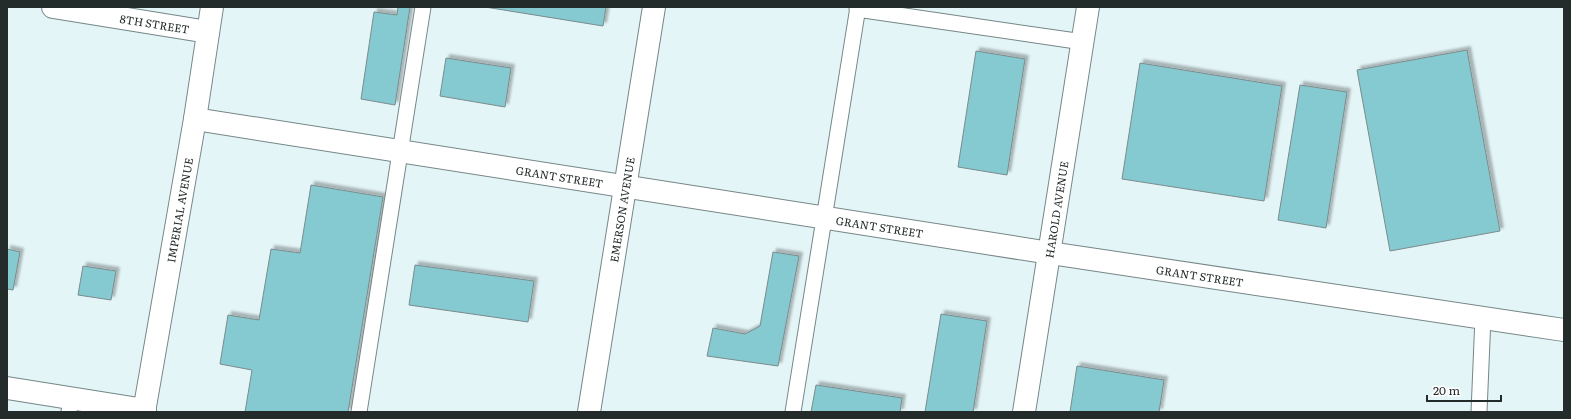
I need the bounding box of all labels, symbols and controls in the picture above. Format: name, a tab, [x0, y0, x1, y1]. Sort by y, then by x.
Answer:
street label: 8TH STREET	[119, 10, 190, 37]
street label: IMPERIAL AVENUE	[162, 156, 196, 264]
street label: EMERSON AVENUE	[605, 156, 638, 263]
street label: HAROLD AVENUE	[1040, 160, 1072, 259]
street label: GRANT STREET	[515, 161, 604, 191]
street label: GRANT STREET	[835, 212, 924, 241]
street label: GRANT STREET	[1155, 261, 1245, 290]
scale bar	[1427, 377, 1501, 403]
text: 20 m	[1433, 381, 1460, 399]

